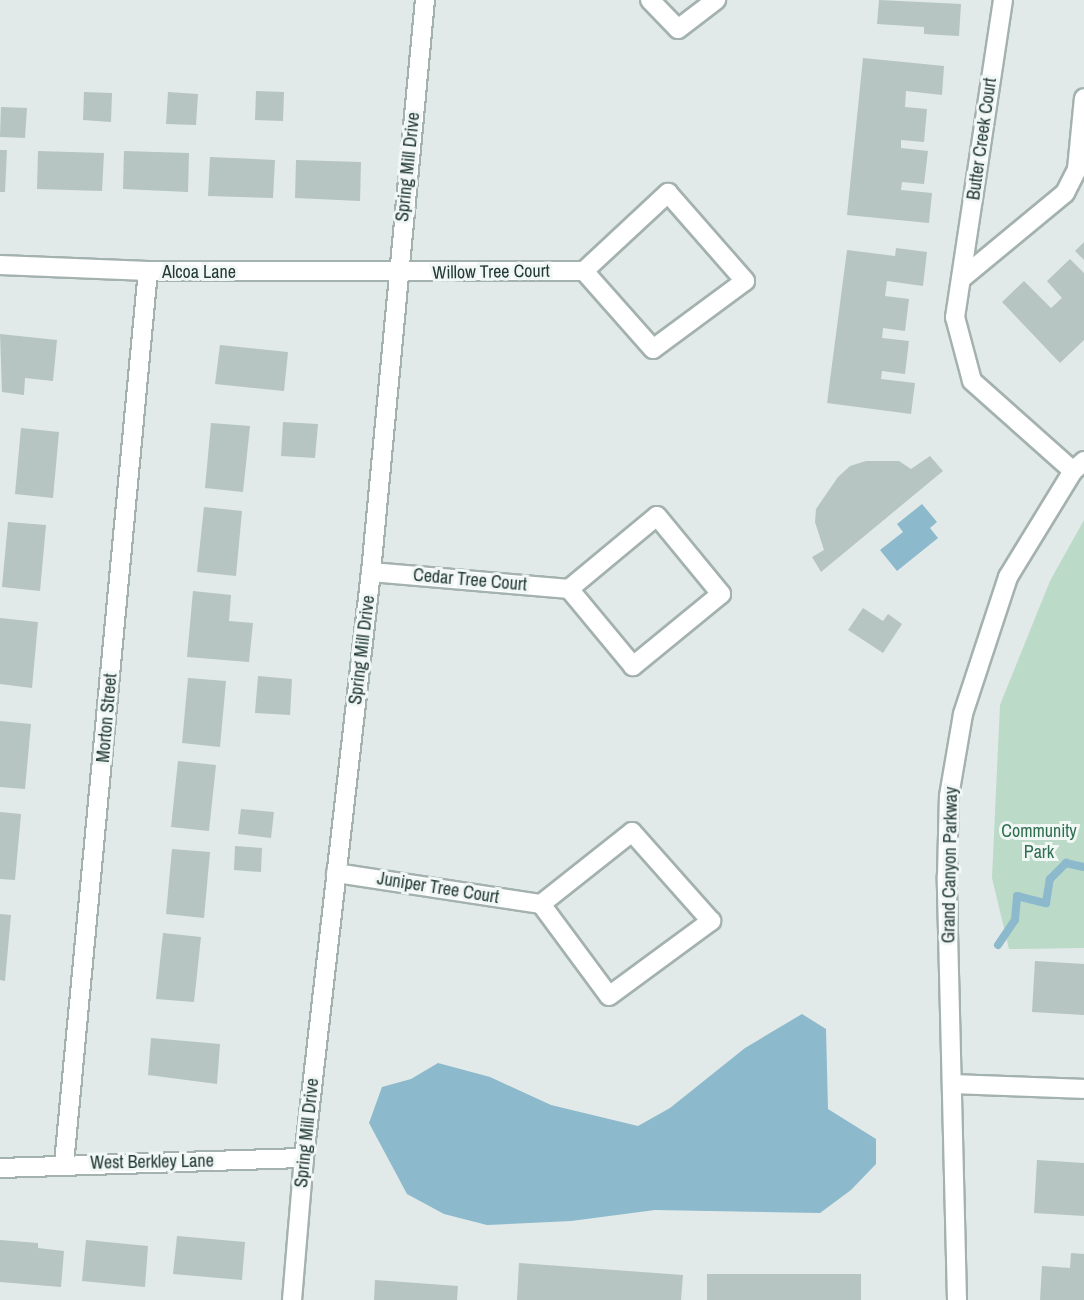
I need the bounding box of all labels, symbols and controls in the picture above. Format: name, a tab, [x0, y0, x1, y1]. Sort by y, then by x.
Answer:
street label: Butter Creek Court	[963, 77, 1001, 201]
street label: Spring Mill Drive	[392, 111, 424, 223]
street label: Willow Tree Court	[432, 260, 550, 284]
street label: Alcoa Lane	[162, 261, 236, 283]
street label: Cedar Tree Court	[412, 564, 528, 596]
street label: Spring Mill Drive	[345, 594, 379, 706]
street label: Morton Street	[92, 673, 122, 763]
street label: Grand Canyon Parkway	[938, 786, 962, 944]
park label: Community Park	[1001, 821, 1077, 864]
street label: Juniper Tree Court	[375, 868, 501, 908]
street label: Spring Mill Drive	[291, 1077, 323, 1189]
street label: West Berkley Lane	[90, 1150, 214, 1174]

